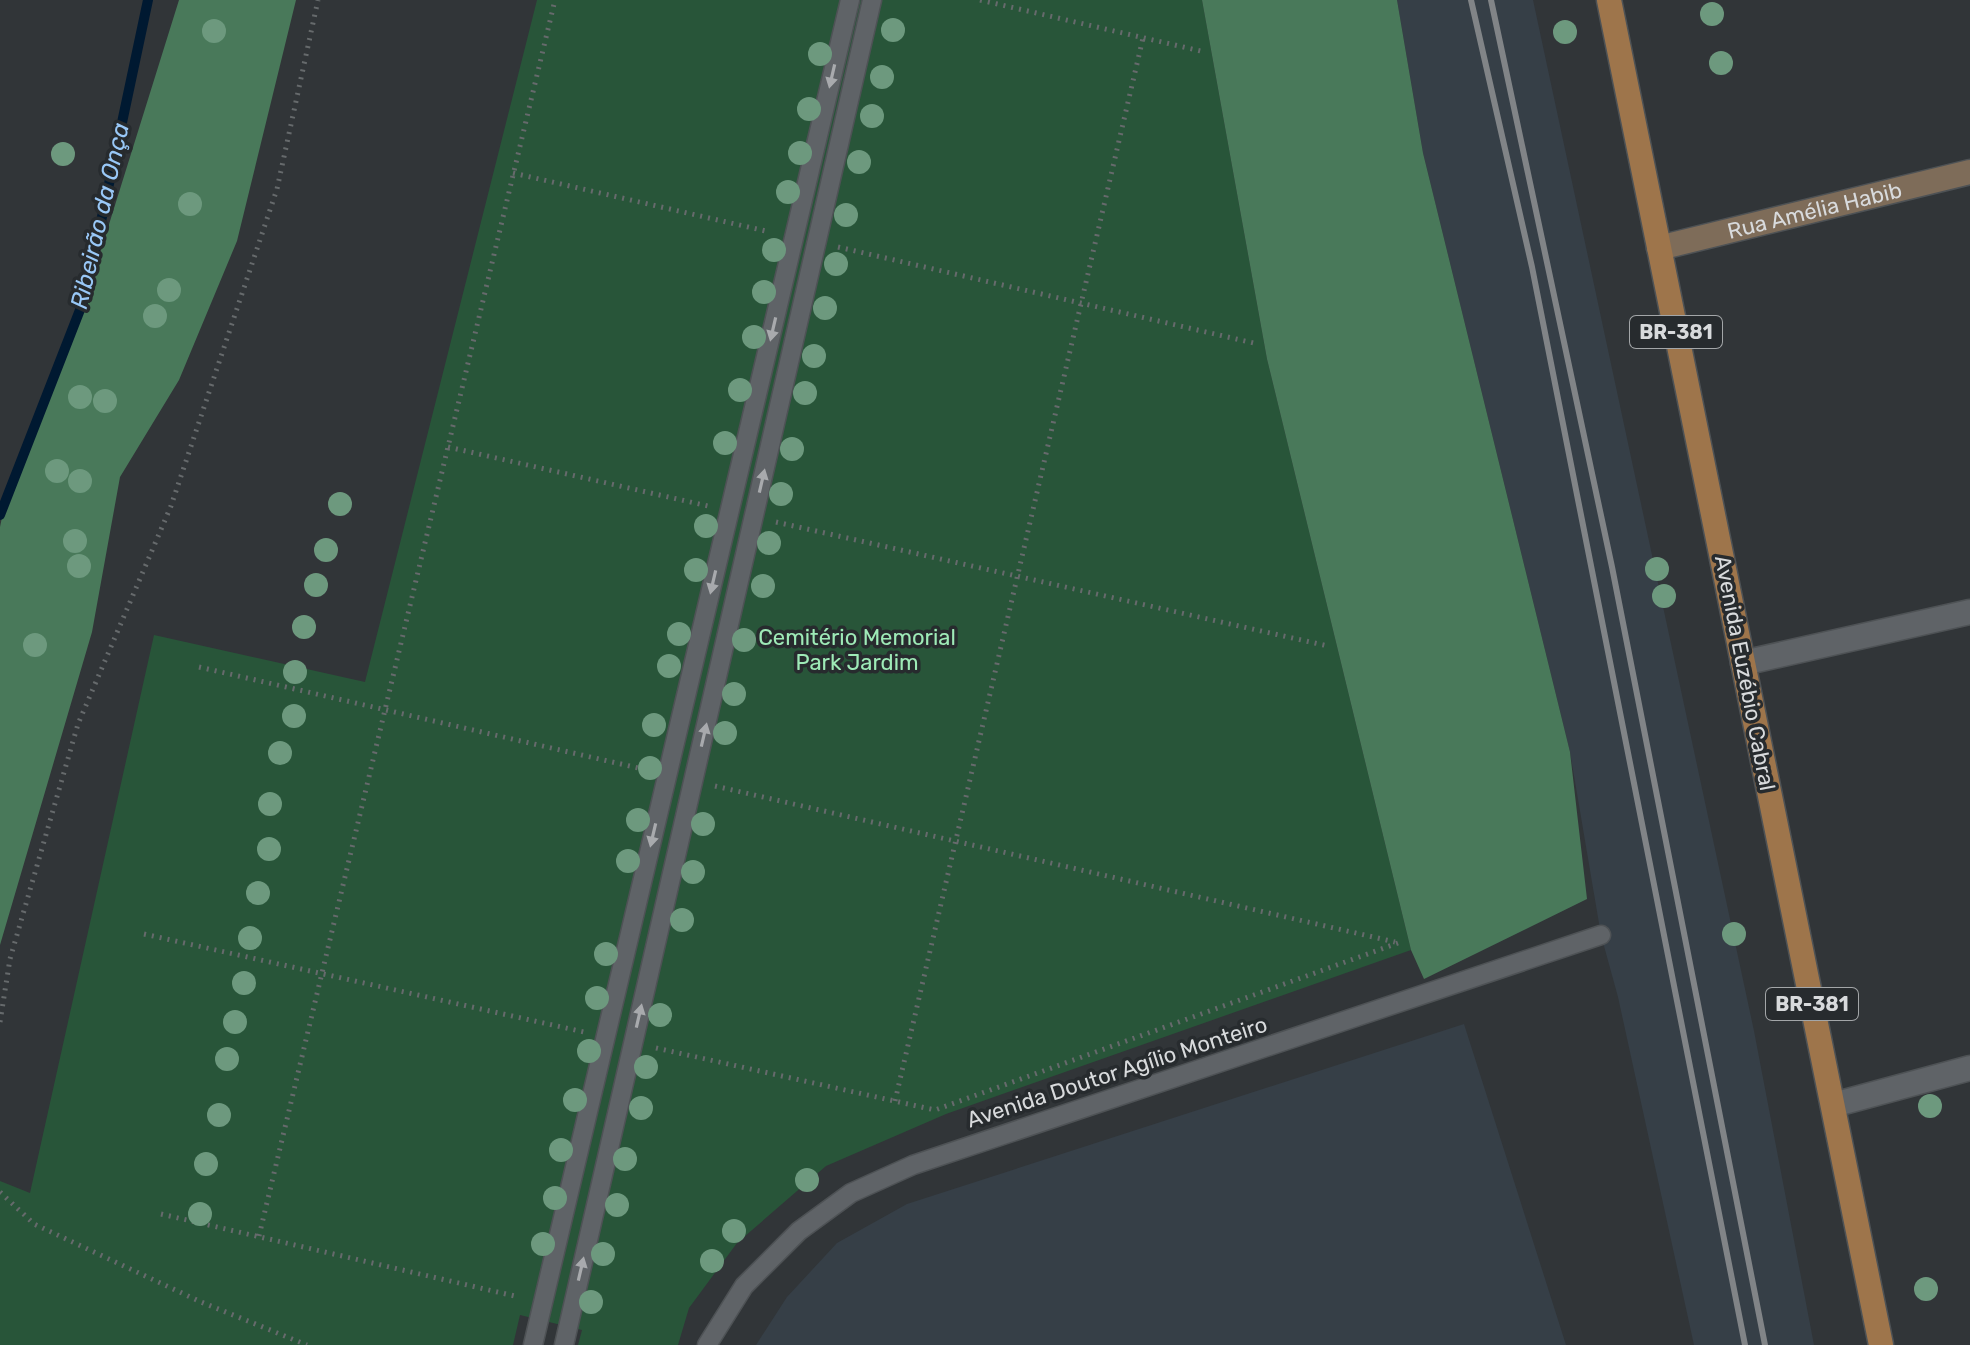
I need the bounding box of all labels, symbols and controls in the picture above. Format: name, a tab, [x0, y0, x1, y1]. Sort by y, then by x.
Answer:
one-way arrow	[825, 64, 838, 89]
water label: Ribeirão da Onça	[65, 120, 135, 312]
street label: Rua Amélia Habib	[1724, 176, 1905, 244]
road number: BR-381	[1630, 316, 1722, 348]
one-way arrow	[766, 317, 778, 342]
one-way arrow	[756, 469, 768, 494]
street label: Avenida Euzébio Cabral	[1709, 553, 1781, 793]
one-way arrow	[706, 570, 719, 595]
park label: Cemitério Memorial Park Jardim	[758, 624, 956, 676]
one-way arrow	[698, 722, 711, 747]
one-way arrow	[646, 823, 659, 848]
road number: BR-381	[1766, 988, 1858, 1020]
one-way arrow	[633, 1003, 646, 1028]
street label: Avenida Doutor Agílio Monteiro	[963, 1011, 1271, 1133]
one-way arrow	[575, 1256, 588, 1281]

